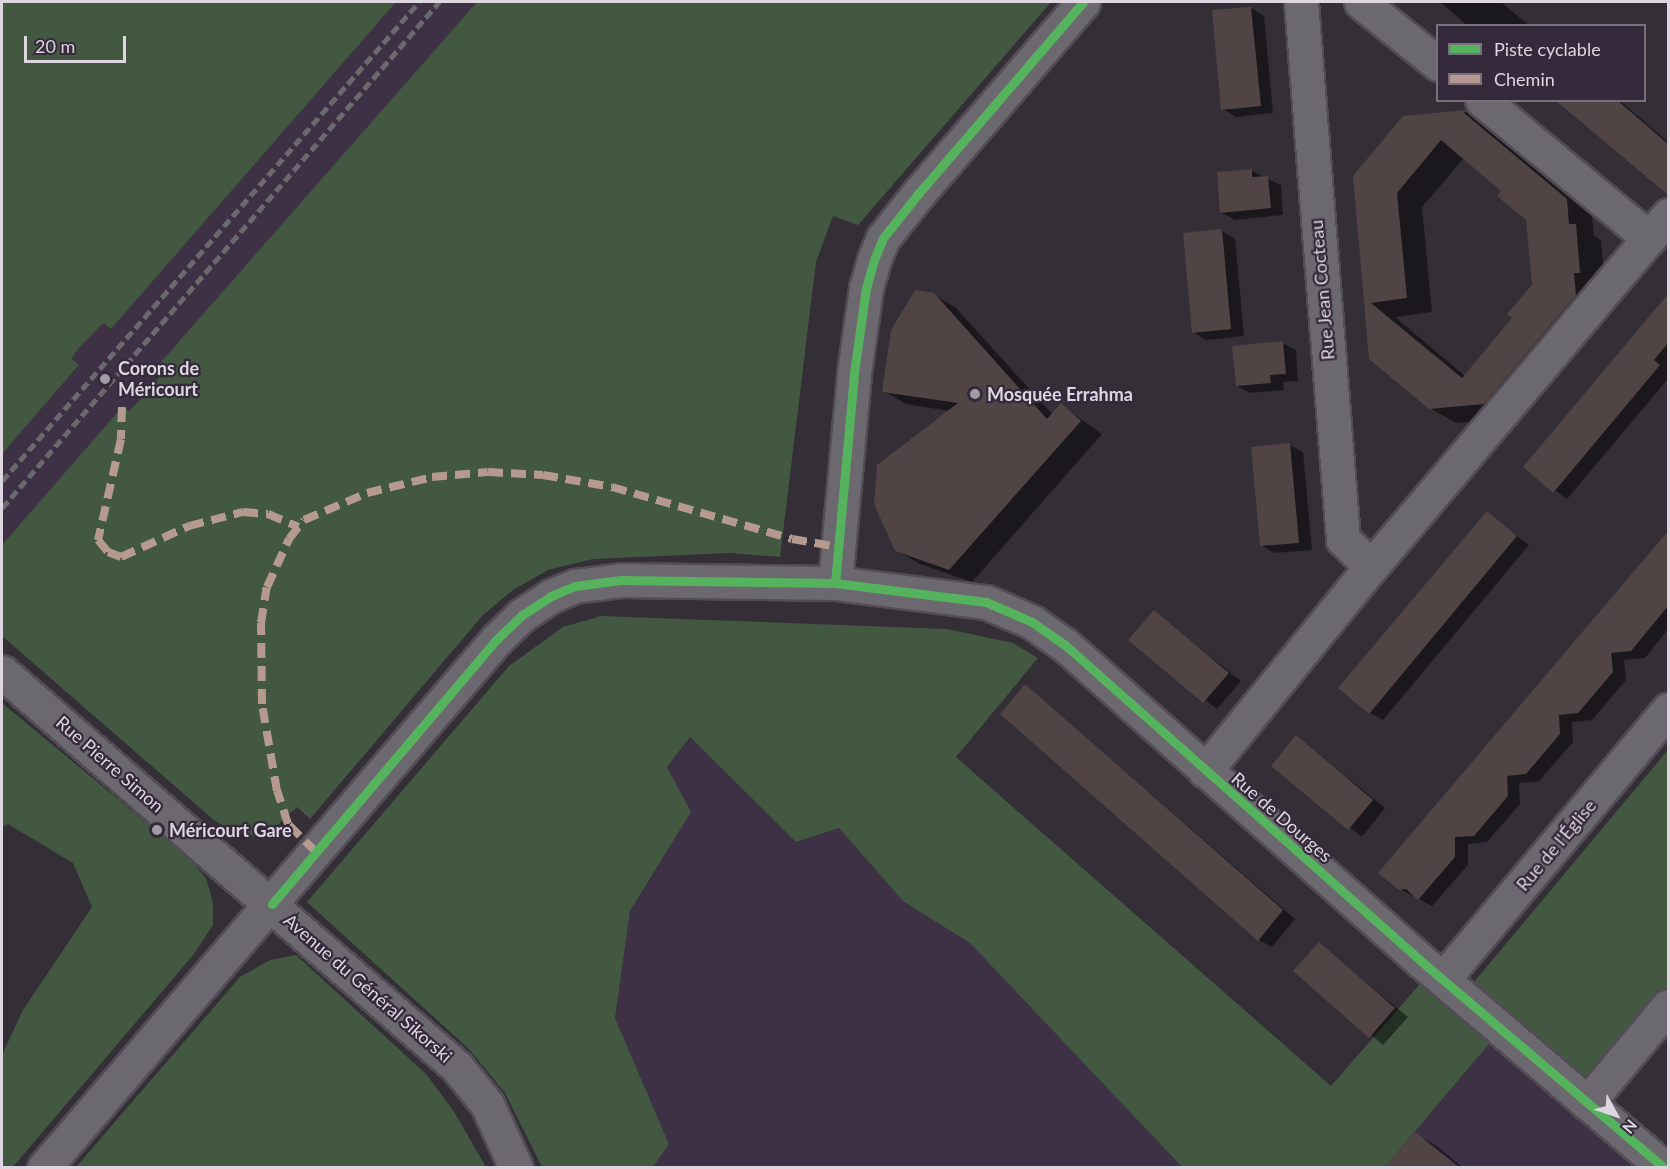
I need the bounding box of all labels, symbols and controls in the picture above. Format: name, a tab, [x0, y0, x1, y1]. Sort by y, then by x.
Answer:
scale bar	[27, 24, 129, 62]
legend	[1436, 24, 1646, 102]
text: 20 m	[35, 35, 75, 57]
text: Piste cyclable	[1494, 38, 1601, 60]
text: Chemin	[1494, 68, 1555, 90]
street label: Rue Jean Cocteau	[1305, 219, 1339, 361]
place label: Corons de Méricourt	[118, 358, 199, 400]
marker: Corons de Méricourt	[96, 370, 114, 388]
place label: Mosquée Errahma	[987, 383, 1133, 405]
marker: Mosquée Errahma	[968, 387, 982, 401]
street label: Rue Pierre Simon	[52, 711, 168, 817]
street label: Rue de Dourges	[1227, 768, 1337, 866]
street label: Rue de l'Église	[1512, 795, 1600, 895]
place label: Méricourt Gare	[169, 819, 292, 841]
marker: Méricourt Gare	[150, 823, 164, 837]
street label: Avenue du Général Sikorski	[279, 909, 457, 1067]
north arrow	[1586, 1085, 1646, 1145]
text: N	[1619, 1116, 1641, 1138]

